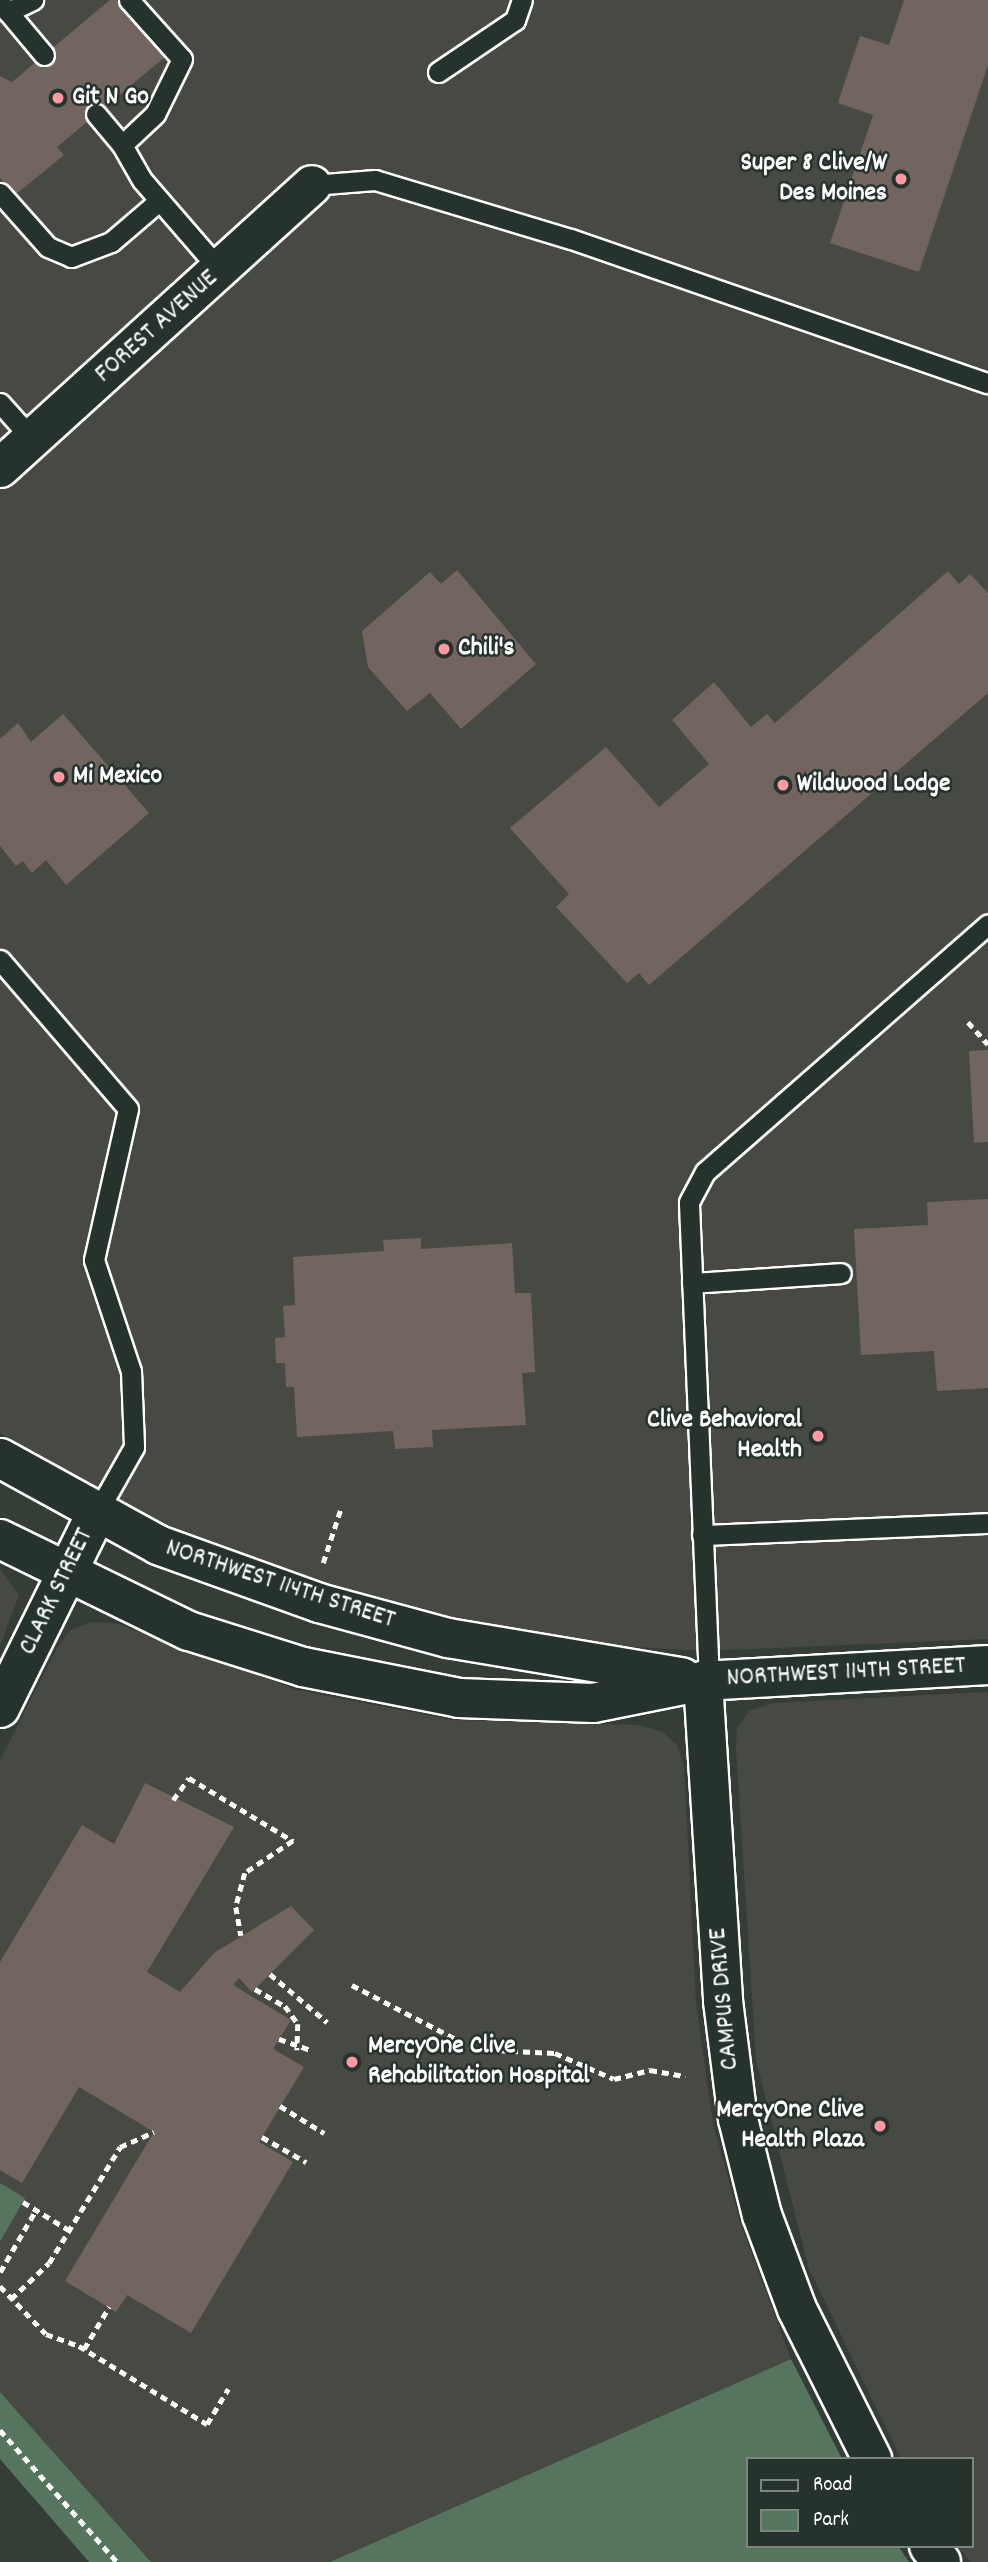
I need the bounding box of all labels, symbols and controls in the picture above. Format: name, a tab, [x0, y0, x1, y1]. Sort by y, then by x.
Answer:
place label: Git N Go	[72, 82, 149, 114]
marker: Git N Go	[50, 90, 66, 106]
place label: Super 8 Clive/W Des Moines	[741, 148, 887, 210]
marker: Super 8 Clive/W Des Moines	[893, 171, 909, 187]
street label: FOREST AVENUE	[89, 264, 225, 390]
place label: Chili's	[458, 633, 515, 665]
marker: Chili's	[436, 641, 452, 657]
place label: Mi Mexico	[73, 761, 162, 793]
marker: Mi Mexico	[51, 769, 67, 785]
place label: Wildwood Lodge	[797, 769, 950, 801]
marker: Wildwood Lodge	[775, 777, 791, 793]
place label: Clive Behavioral Health	[647, 1405, 802, 1466]
marker: Clive Behavioral Health	[808, 1426, 828, 1446]
street label: CLARK STREET	[13, 1524, 101, 1660]
street label: NORTHWEST 114TH STREET	[161, 1533, 399, 1637]
street label: NORTHWEST 114TH STREET	[726, 1651, 966, 1695]
street label: CAMPUS DRIVE	[703, 1927, 747, 2071]
place label: MercyOne Clive Rehabilitation Hospital	[368, 2031, 589, 2092]
marker: MercyOne Clive Rehabilitation Hospital	[342, 2052, 362, 2072]
place label: MercyOne Clive Health Plaza	[716, 2095, 864, 2156]
marker: MercyOne Clive Health Plaza	[870, 2116, 890, 2136]
legend	[746, 2457, 974, 2548]
text: Road	[813, 2471, 852, 2501]
text: Park	[813, 2506, 849, 2536]

